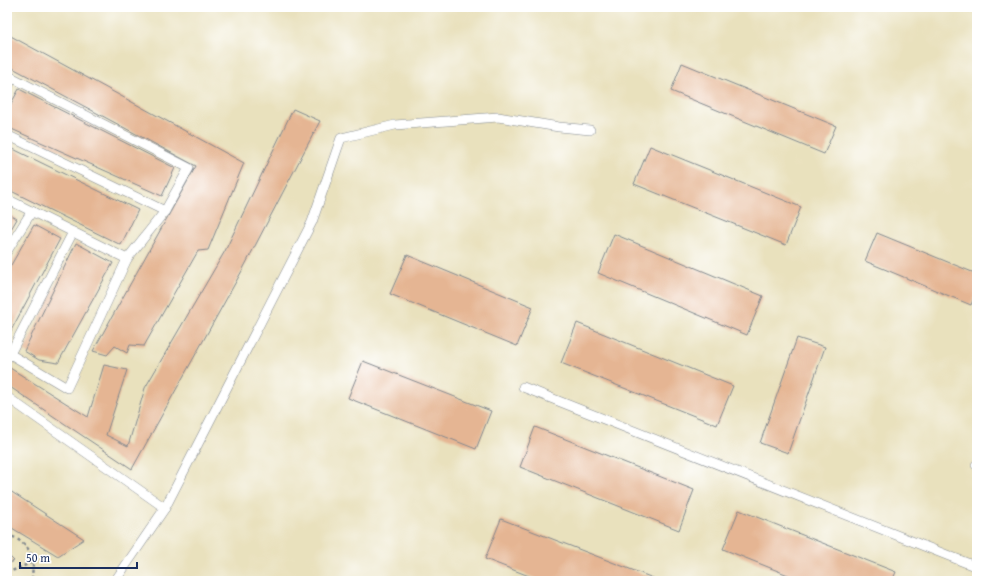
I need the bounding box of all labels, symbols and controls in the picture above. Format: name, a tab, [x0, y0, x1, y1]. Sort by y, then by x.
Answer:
scale bar	[20, 544, 137, 570]
text: 50 m	[26, 549, 50, 566]

